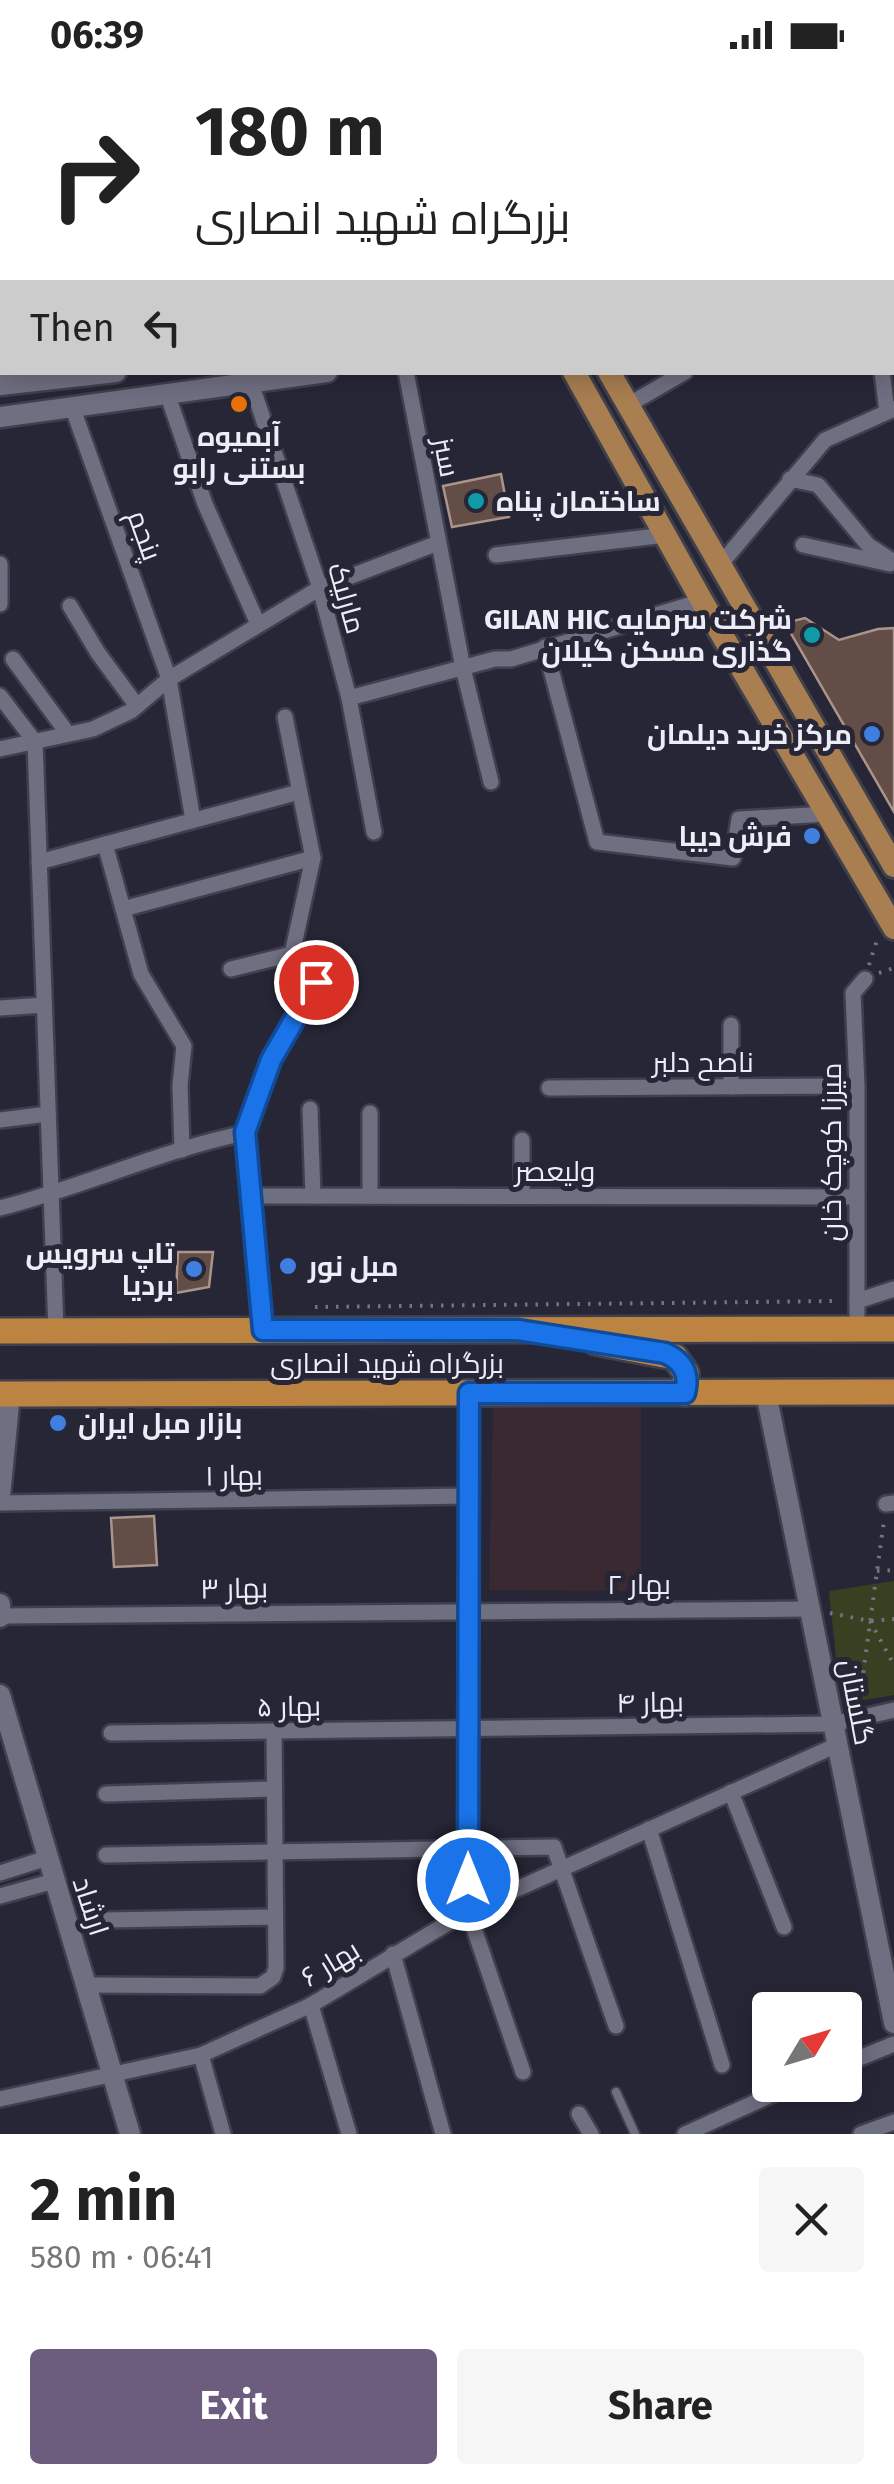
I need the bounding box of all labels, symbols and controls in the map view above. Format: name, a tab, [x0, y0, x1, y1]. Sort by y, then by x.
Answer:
text: 06:39	[50, 12, 144, 58]
text: 180 m	[195, 90, 385, 174]
icon: right	[30, 110, 160, 240]
text: بزرگراه شهید انصاری	[195, 192, 571, 246]
icon: left	[135, 300, 190, 355]
text: Then	[30, 305, 115, 351]
marker: آبمیوه بستنی رابو	[228, 393, 250, 415]
place label: آبمیوه بستنی رابو	[172, 420, 306, 485]
street label: سبز	[426, 432, 467, 480]
place label: ساختمان پناه	[496, 485, 661, 521]
marker: ساختمان پناه	[465, 490, 487, 512]
street label: پنجم	[117, 506, 169, 566]
street label: مارلیک	[321, 559, 372, 637]
place label: GILAN HIC شرکت سرمایه گذاری مسکن گیلان	[484, 603, 792, 668]
marker: GILAN HIC شرکت سرمایه گذاری مسکن گیلان	[801, 624, 823, 646]
place label: مرکز خرید دیلمان	[647, 718, 852, 751]
marker: مرکز خرید دیلمان	[861, 723, 883, 745]
place label: فرش دیبا	[679, 820, 792, 853]
marker: فرش دیبا	[801, 825, 823, 847]
pin	[274, 940, 359, 1025]
icon: arrive	[289, 955, 344, 1010]
street label: ناصح دلبر	[650, 1046, 754, 1081]
street label: میرزا کوچک خان	[815, 1063, 850, 1241]
street label: ولیعصر	[513, 1155, 595, 1188]
place label: تاپ سرویس بردیا	[25, 1237, 175, 1302]
place label: مبل نور	[307, 1250, 398, 1283]
marker: مبل نور	[277, 1255, 299, 1277]
marker: تاپ سرویس بردیا	[183, 1258, 205, 1280]
street label: بزرگراه شهید انصاری	[270, 1347, 504, 1380]
place label: بازار مبل ایران	[78, 1407, 242, 1440]
marker: بازار مبل ایران	[47, 1412, 69, 1434]
street label: بهار ۱	[205, 1458, 263, 1493]
street label: بهار ۲	[607, 1568, 671, 1601]
street label: بهار ۳	[200, 1571, 268, 1606]
street label: گلستان	[832, 1656, 881, 1748]
street label: بهار ۴	[616, 1685, 684, 1720]
street label: بهار ۵	[257, 1689, 321, 1724]
position arrow	[416, 1828, 520, 1932]
street label: ارشاد	[66, 1873, 115, 1940]
street label: بهار ۶	[295, 1933, 366, 1994]
north arrow	[752, 1992, 862, 2102]
map controls	[752, 1992, 862, 2102]
text: 2 min	[30, 2164, 177, 2236]
button: close	[759, 2167, 864, 2272]
text: 580 m · 06:41	[30, 2238, 214, 2276]
button: Exit	[30, 2349, 437, 2464]
button: Share	[457, 2349, 864, 2464]

